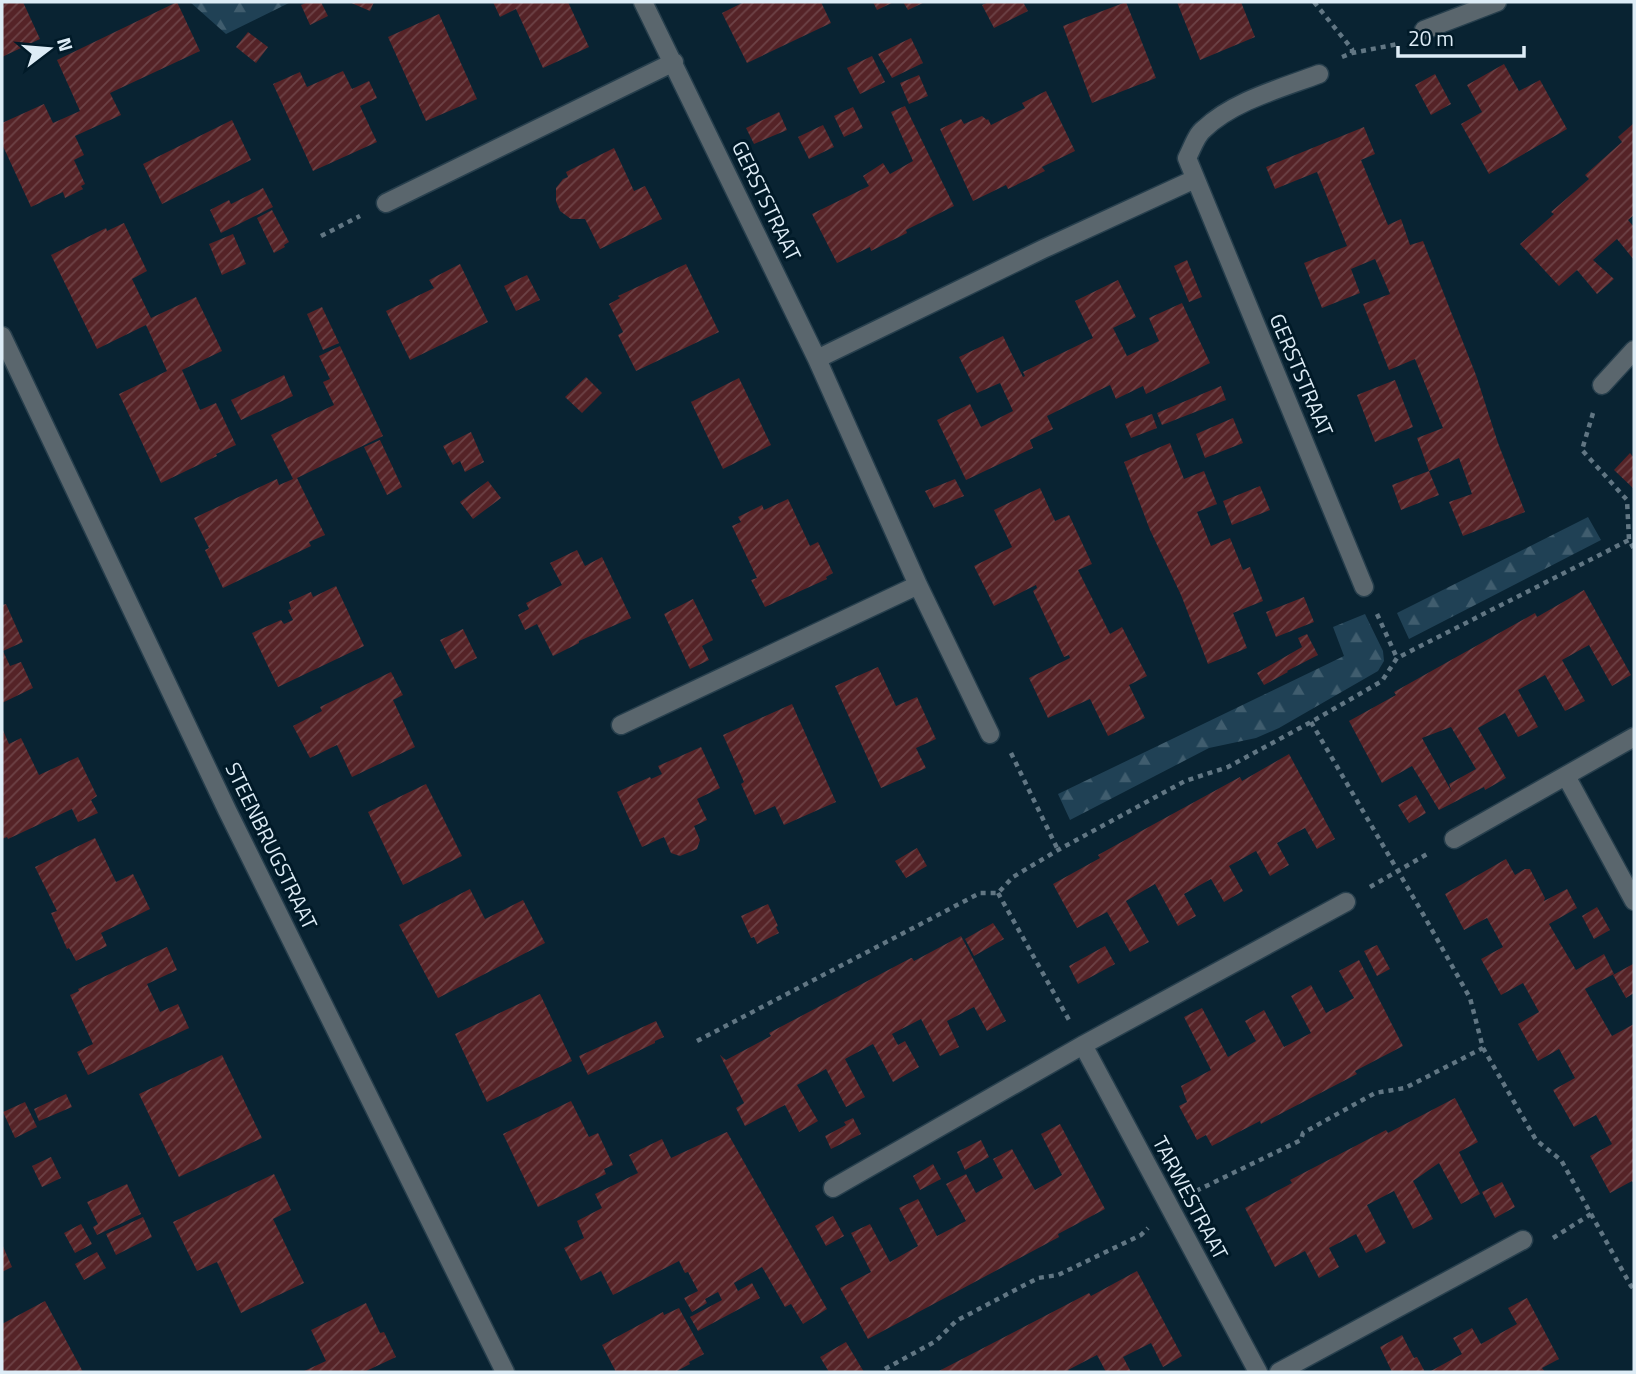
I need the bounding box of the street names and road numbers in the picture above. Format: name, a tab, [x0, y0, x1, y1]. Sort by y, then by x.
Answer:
street label: GERSTSTRAAT	[724, 135, 810, 266]
street label: GERSTSTRAAT	[1262, 308, 1342, 441]
street label: STEENBRUGSTRAAT	[218, 757, 326, 935]
street label: TARWESTRAAT	[1145, 1130, 1237, 1265]

